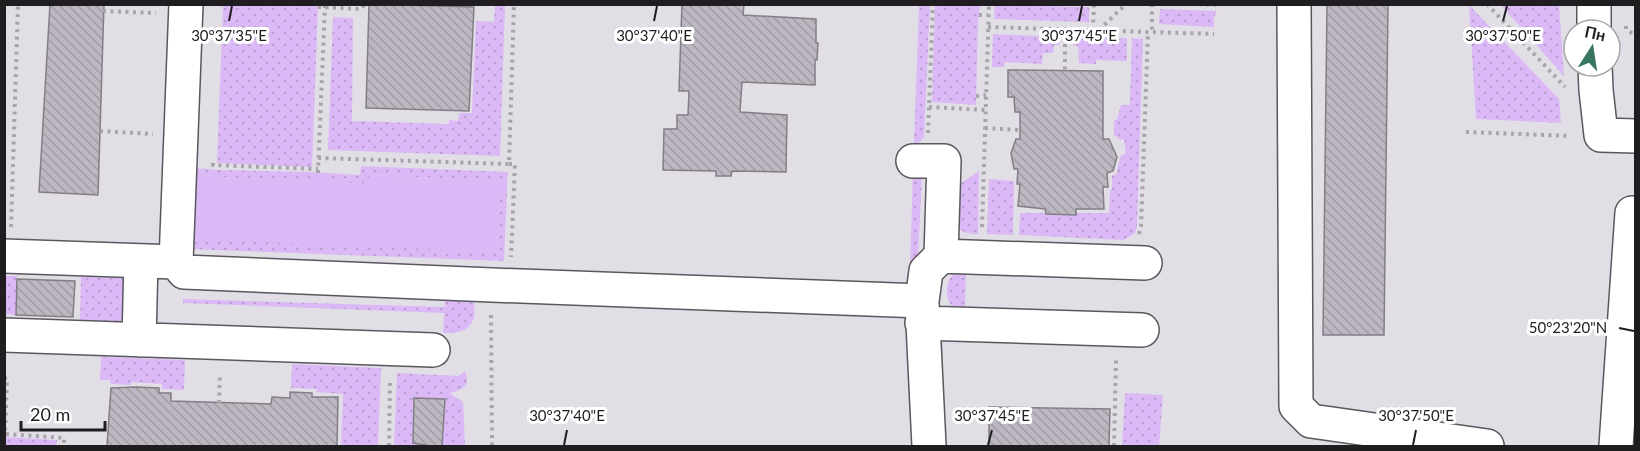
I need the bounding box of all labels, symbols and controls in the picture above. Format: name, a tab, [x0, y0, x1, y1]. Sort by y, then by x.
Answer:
north arrow	[1562, 18, 1622, 78]
text: Пн	[1583, 21, 1607, 44]
text: 30°37'35"E	[191, 26, 267, 44]
text: 30°37'40"E	[616, 26, 692, 44]
text: 30°37'45"E	[1041, 26, 1117, 44]
text: 30°37'50"E	[1465, 26, 1541, 44]
text: 50°23'20"N	[1529, 318, 1607, 336]
scale bar	[21, 394, 105, 432]
text: 20 m	[30, 403, 70, 425]
text: 30°37'40"E	[529, 406, 605, 424]
text: 30°37'45"E	[954, 406, 1030, 424]
text: 30°37'50"E	[1378, 406, 1454, 424]

